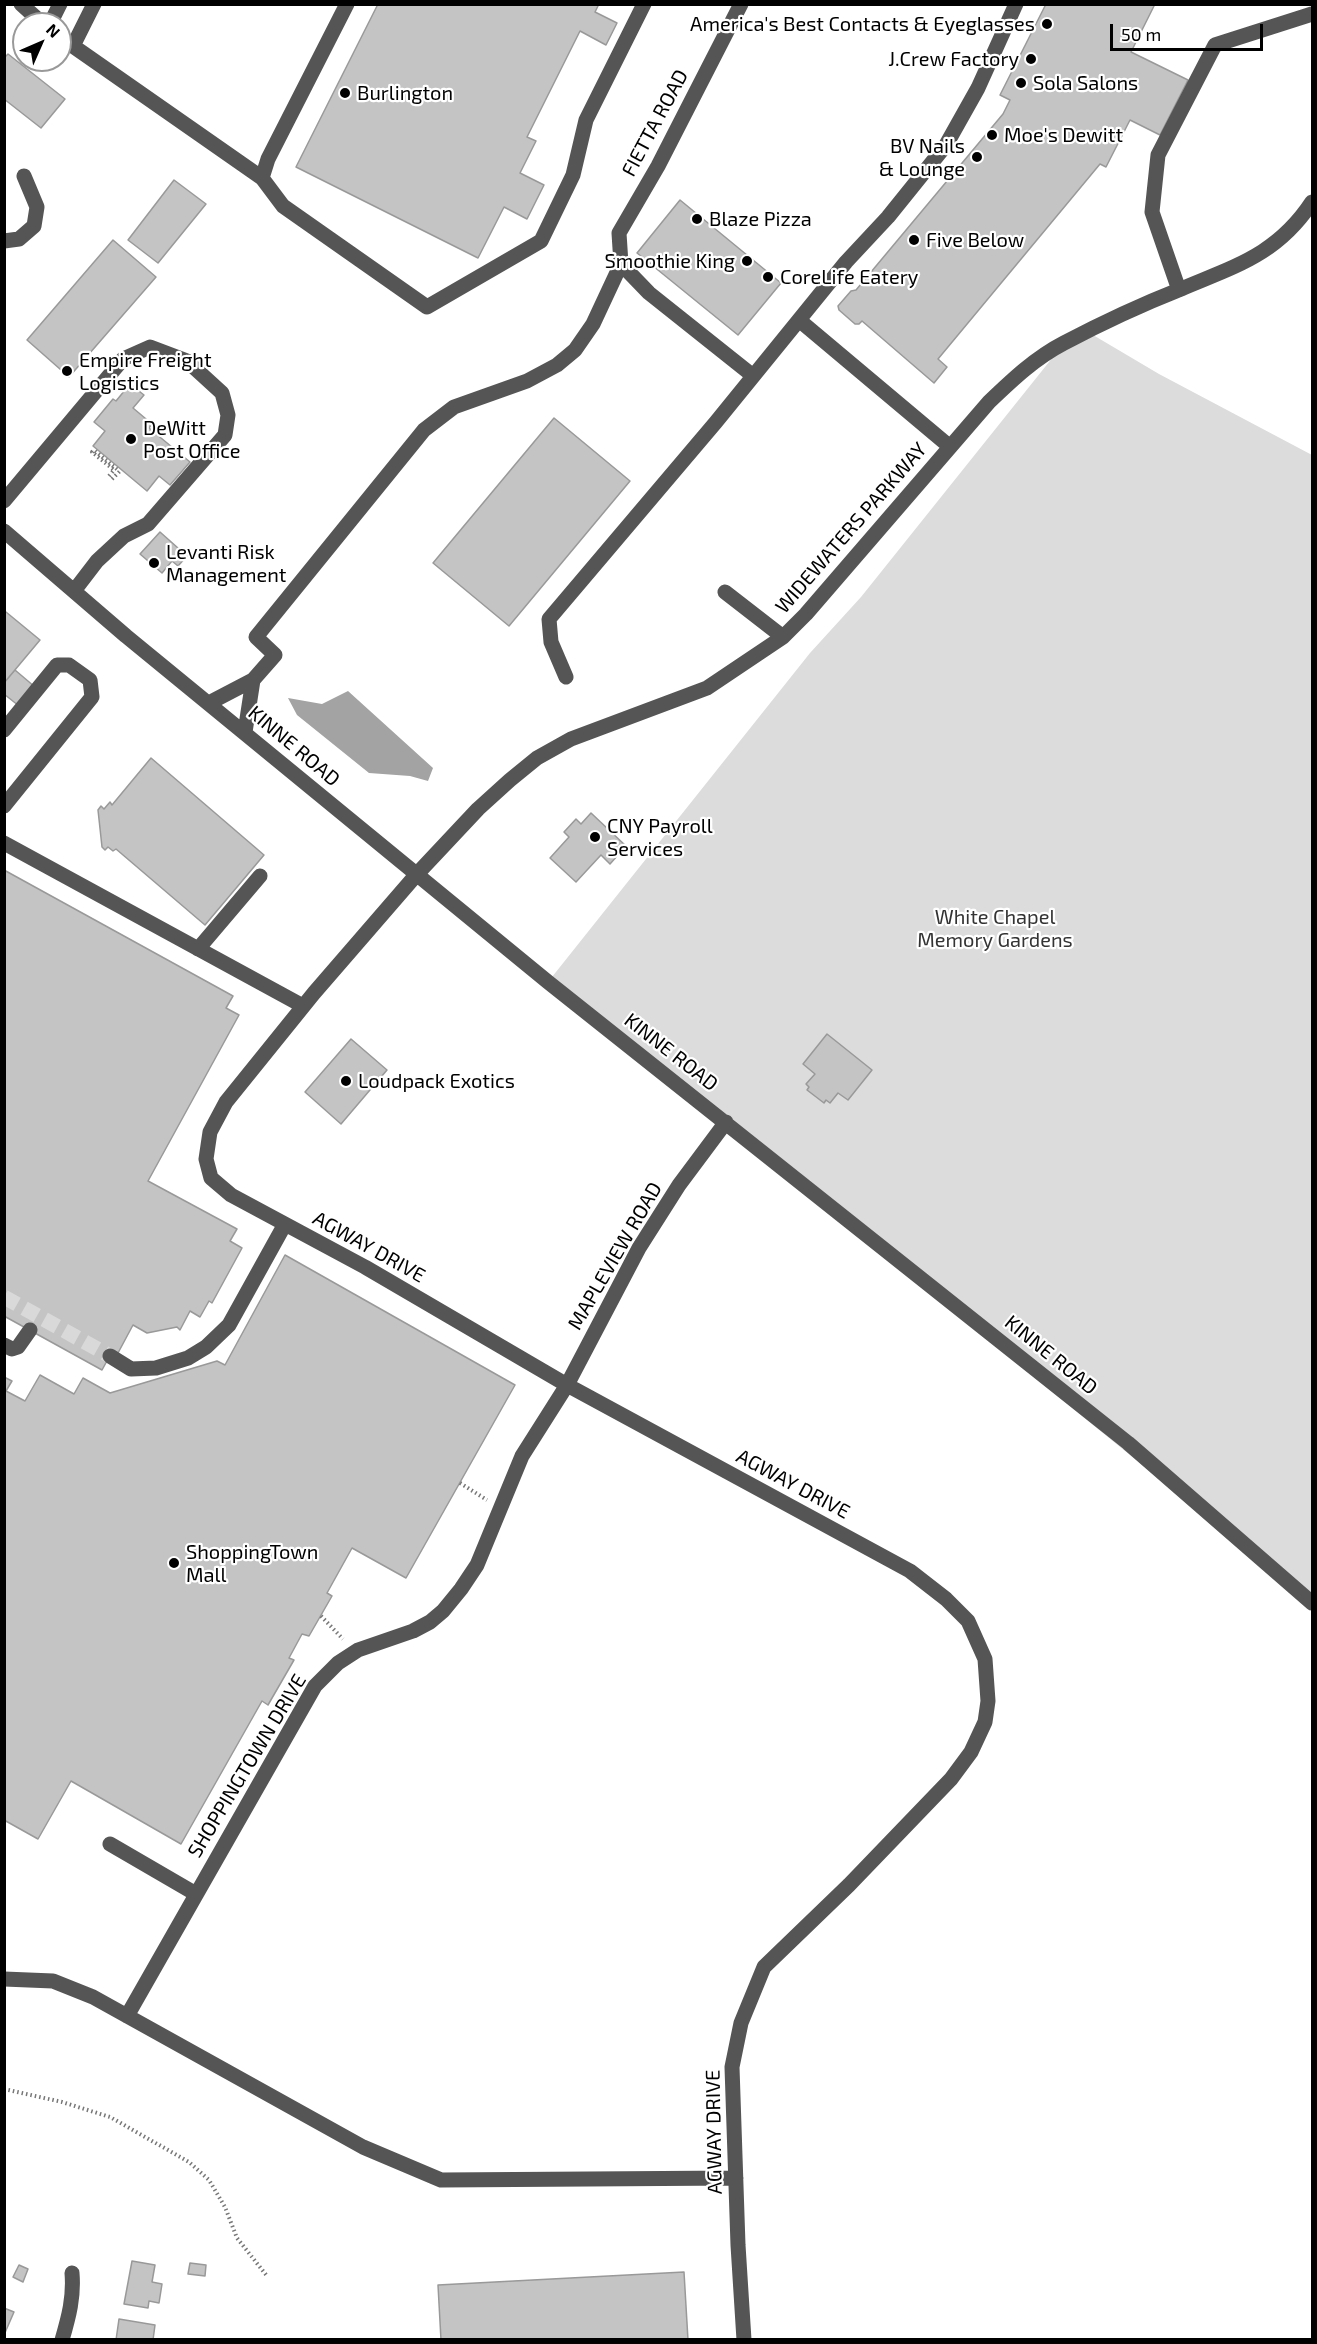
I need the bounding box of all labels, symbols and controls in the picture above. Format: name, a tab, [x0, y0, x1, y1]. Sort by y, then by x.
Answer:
north arrow	[12, 12, 72, 72]
place label: America's Best Contacts & Eyeglasses	[690, 12, 1035, 36]
scale bar	[1113, 12, 1266, 50]
marker: America's Best Contacts & Eyeglasses	[1040, 17, 1054, 31]
text: N	[43, 20, 64, 41]
text: 50 m	[1121, 23, 1161, 45]
place label: J.Crew Factory	[888, 47, 1019, 71]
marker: J.Crew Factory	[1024, 52, 1038, 66]
street label: FIETTA ROAD	[617, 65, 693, 181]
place label: Sola Salons	[1033, 71, 1138, 95]
marker: Sola Salons	[1014, 76, 1028, 90]
place label: Burlington	[357, 81, 453, 105]
marker: Burlington	[338, 86, 352, 100]
place label: Moe's Dewitt	[1004, 123, 1123, 147]
marker: Moe's Dewitt	[985, 128, 999, 142]
place label: BV Nails & Lounge	[879, 134, 965, 181]
marker: BV Nails & Lounge	[970, 150, 984, 164]
place label: Blaze Pizza	[709, 207, 812, 231]
marker: Blaze Pizza	[690, 212, 704, 226]
place label: Five Below	[926, 228, 1024, 252]
marker: Five Below	[907, 233, 921, 247]
place label: Smoothie King	[605, 249, 735, 273]
marker: Smoothie King	[740, 254, 754, 268]
place label: CoreLife Eatery	[780, 265, 918, 289]
marker: CoreLife Eatery	[761, 270, 775, 284]
place label: Empire Freight Logistics	[79, 348, 212, 395]
marker: Empire Freight Logistics	[60, 364, 74, 378]
place label: DeWitt Post Office	[143, 416, 241, 463]
marker: DeWitt Post Office	[124, 432, 138, 446]
street label: WIDEWATERS PARKWAY	[770, 438, 932, 618]
place label: Levanti Risk Management	[166, 540, 286, 587]
marker: Levanti Risk Management	[147, 556, 161, 570]
street label: KINNE ROAD	[243, 701, 345, 791]
place label: CNY Payroll Services	[607, 814, 713, 861]
marker: CNY Payroll Services	[588, 830, 602, 844]
park label: White Chapel Memory Gardens	[917, 905, 1073, 952]
street label: KINNE ROAD	[619, 1008, 723, 1096]
place label: Loudpack Exotics	[358, 1069, 515, 1093]
marker: Loudpack Exotics	[339, 1074, 353, 1088]
street label: MAPLEVIEW ROAD	[563, 1178, 667, 1334]
street label: AGWAY DRIVE	[309, 1206, 429, 1288]
street label: KINNE ROAD	[1000, 1310, 1102, 1400]
street label: AGWAY DRIVE	[732, 1444, 854, 1524]
place label: ShoppingTown Mall	[186, 1540, 318, 1587]
marker: ShoppingTown Mall	[167, 1556, 181, 1570]
street label: SHOPPINGTOWN DRIVE	[183, 1670, 311, 1862]
street label: AGWAY DRIVE	[701, 2069, 727, 2195]

